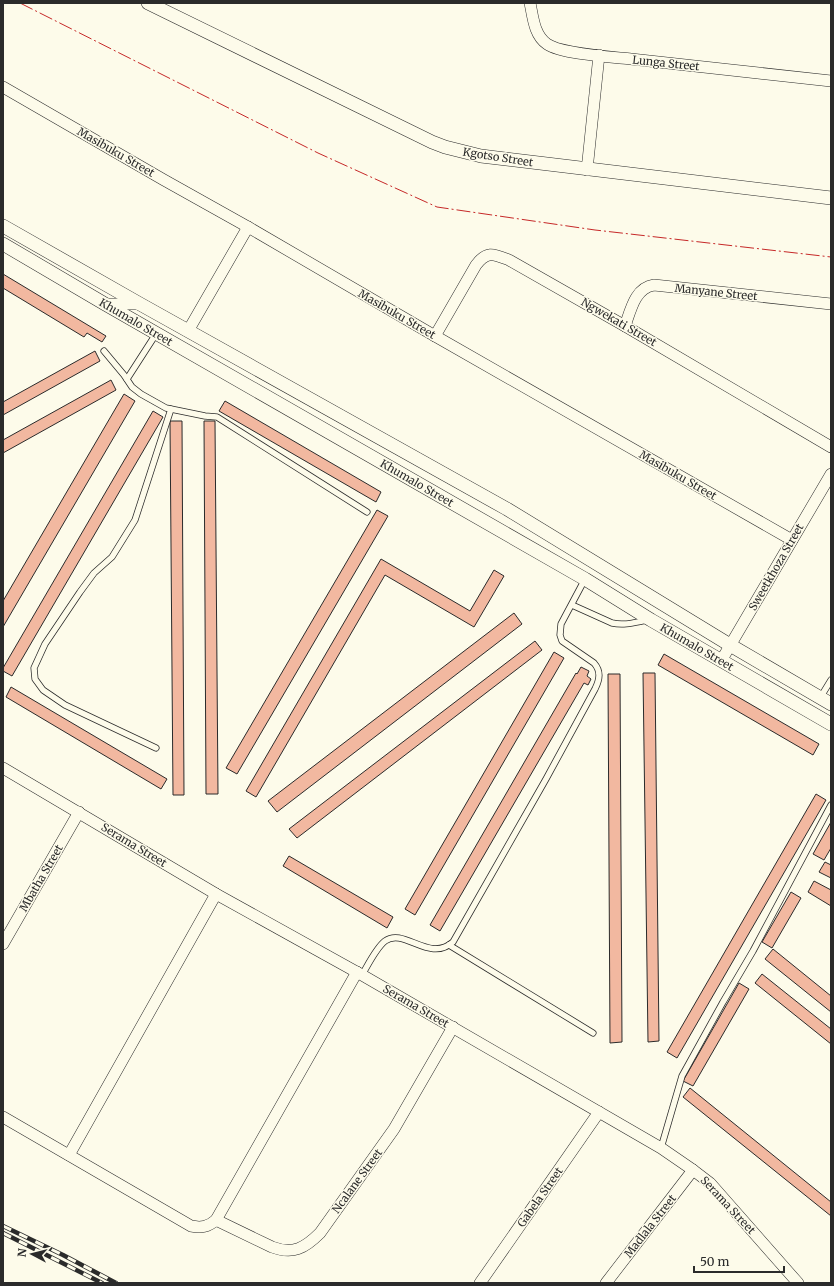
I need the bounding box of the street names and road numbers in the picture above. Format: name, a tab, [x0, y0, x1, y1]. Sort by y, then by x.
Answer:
street label: Lunga Street	[632, 53, 701, 74]
street label: Masibuku Street	[75, 124, 158, 180]
street label: Kgotso Street	[462, 145, 535, 170]
street label: Manyane Street	[674, 281, 759, 303]
street label: Masibuku Street	[356, 286, 439, 342]
street label: Khumalo Street	[97, 295, 176, 349]
street label: Ngwekati Street	[579, 295, 660, 350]
street label: Masibuku Street	[637, 447, 720, 503]
street label: Khumalo Street	[378, 456, 457, 510]
street label: Sweetkhoza Street	[745, 520, 807, 613]
street label: Khumalo Street	[658, 620, 737, 674]
street label: Serama Street	[99, 820, 170, 870]
street label: Mbatha Street	[16, 841, 66, 914]
street label: Serama Street	[380, 981, 452, 1031]
street label: Ncalane Street	[329, 1145, 386, 1216]
street label: Gabela Street	[514, 1164, 566, 1230]
street label: Serama Street	[698, 1173, 759, 1237]
street label: Madlala Street	[621, 1191, 679, 1260]

